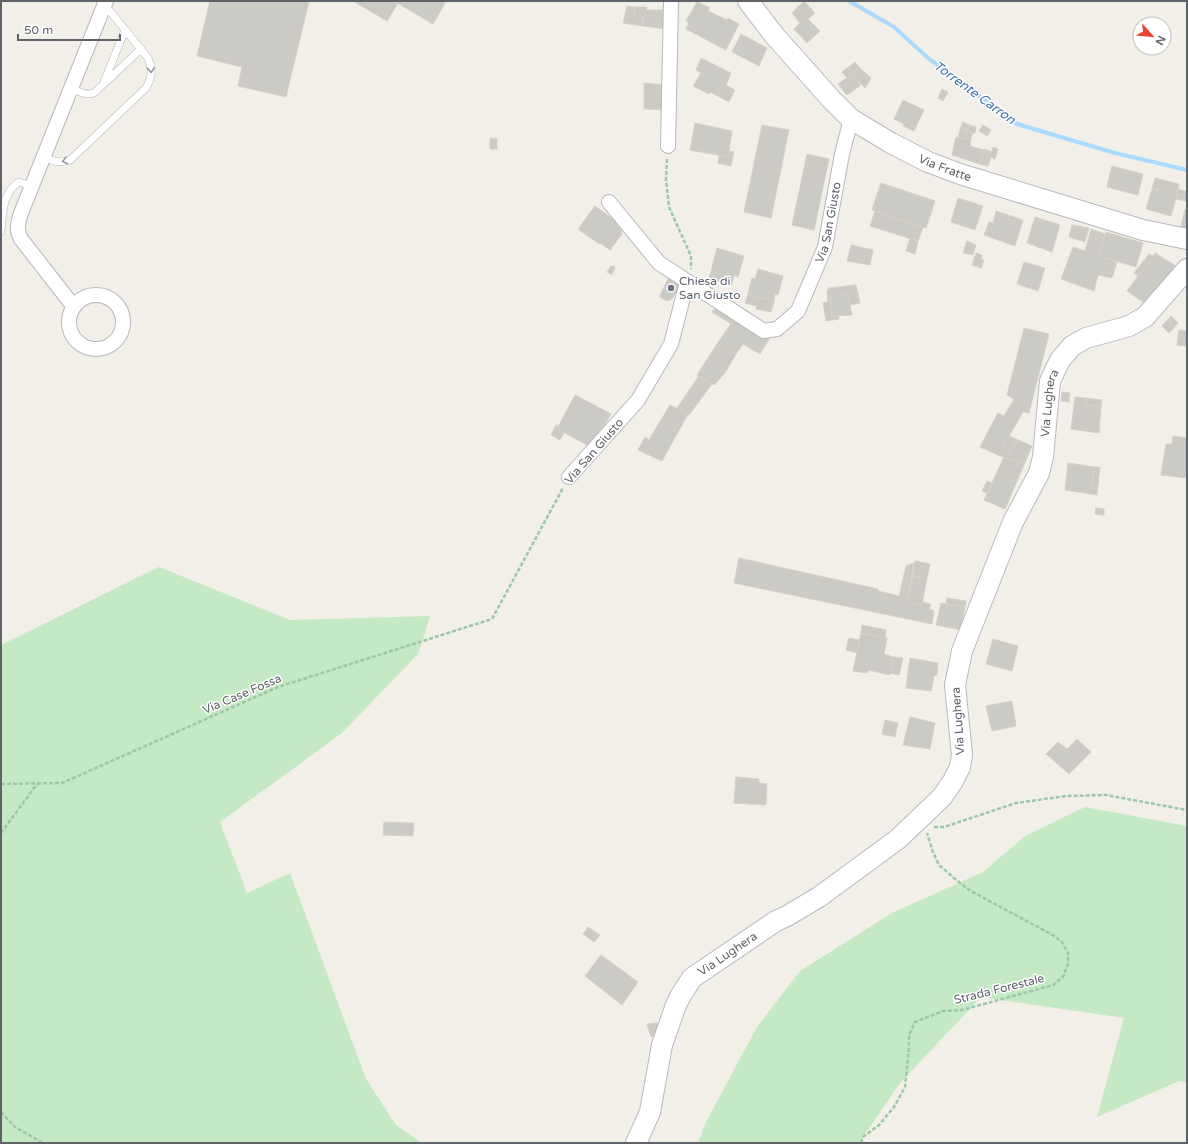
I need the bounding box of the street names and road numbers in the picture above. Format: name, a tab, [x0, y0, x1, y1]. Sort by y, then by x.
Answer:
street label: Via Fratte	[916, 151, 973, 184]
street label: Via San Giusto	[812, 181, 844, 265]
street label: Via Lughera	[1038, 367, 1062, 437]
street label: Via San Giusto	[562, 415, 626, 487]
street label: Via Case Fossa	[201, 671, 283, 717]
street label: Via Lughera	[949, 686, 967, 756]
street label: Via Lughera	[695, 929, 760, 979]
street label: Strada Forestale	[952, 971, 1046, 1007]

